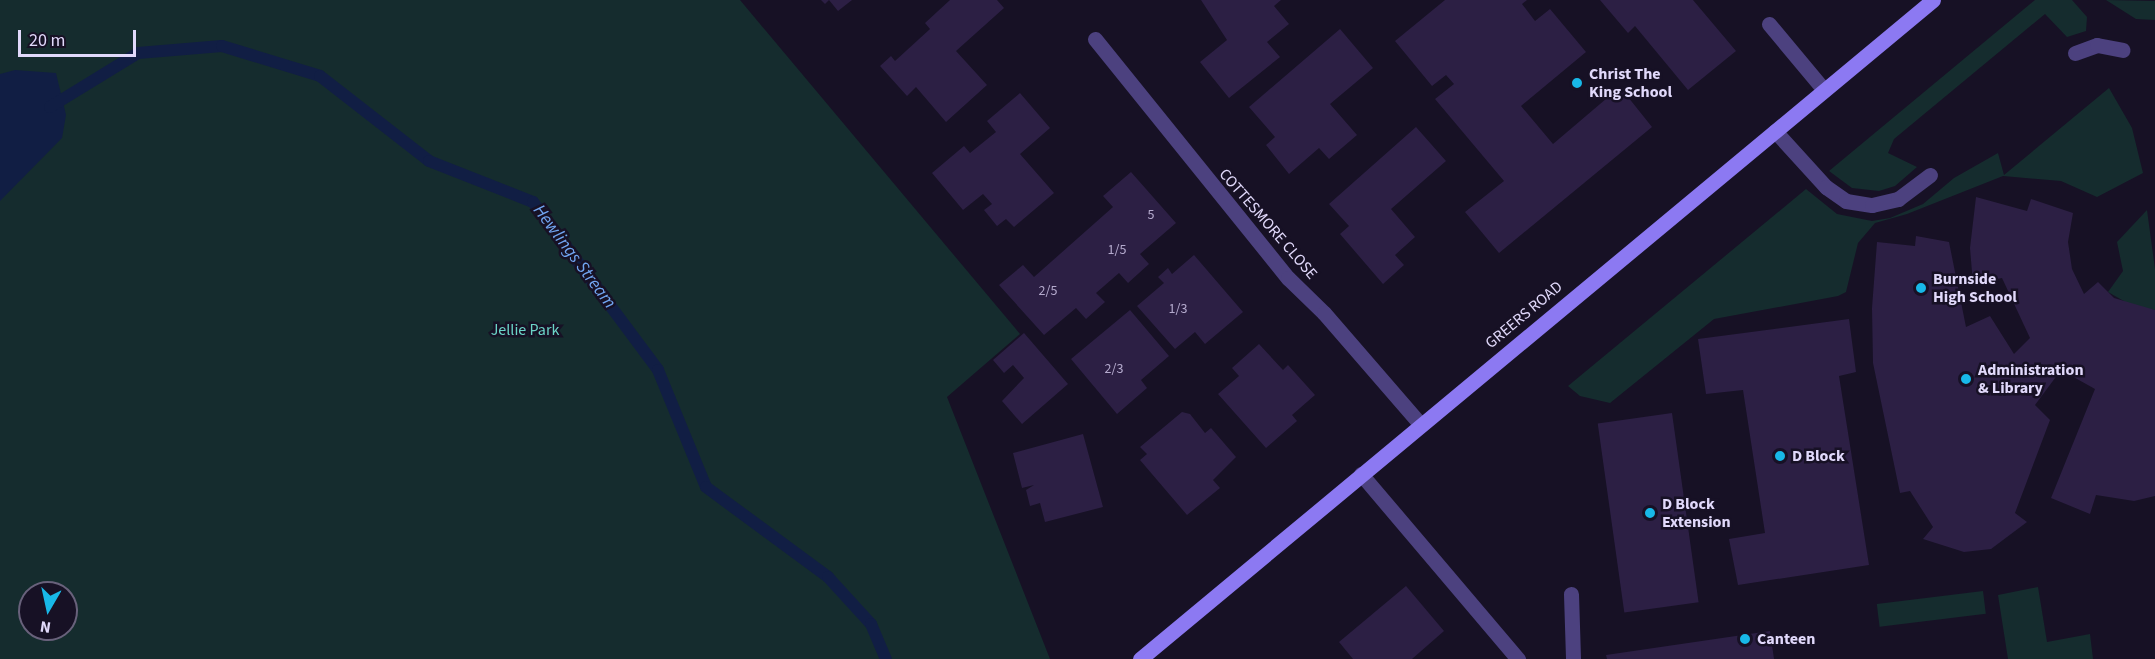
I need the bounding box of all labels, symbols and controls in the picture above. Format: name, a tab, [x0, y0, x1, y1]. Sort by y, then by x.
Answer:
scale bar	[21, 18, 140, 56]
text: 20 m	[29, 28, 65, 53]
place label: Christ The King School	[1589, 64, 1672, 102]
marker: Christ The King School	[1570, 76, 1584, 90]
street label: COTTESMORE CLOSE	[1215, 165, 1321, 283]
water label: Hewlings Stream	[528, 201, 620, 313]
house number: 5	[1148, 207, 1154, 223]
house number: 1/5	[1108, 242, 1126, 258]
place label: Burnside High School	[1933, 269, 2017, 307]
street label: GREERS ROAD	[1482, 277, 1566, 353]
marker: Burnside High School	[1914, 281, 1928, 295]
house number: 2/5	[1039, 283, 1057, 299]
house number: 1/3	[1169, 301, 1187, 317]
park label: Jellie Park	[491, 320, 559, 340]
place label: Administration & Library	[1978, 360, 2084, 398]
house number: 2/3	[1105, 361, 1123, 377]
marker: Administration & Library	[1959, 372, 1973, 386]
place label: D Block	[1792, 446, 1845, 466]
marker: D Block	[1773, 449, 1787, 463]
place label: D Block Extension	[1662, 494, 1731, 532]
marker: D Block Extension	[1643, 506, 1657, 520]
north arrow	[18, 581, 78, 641]
text: N	[39, 615, 52, 639]
place label: Canteen	[1757, 629, 1815, 649]
marker: Canteen	[1738, 632, 1752, 646]

